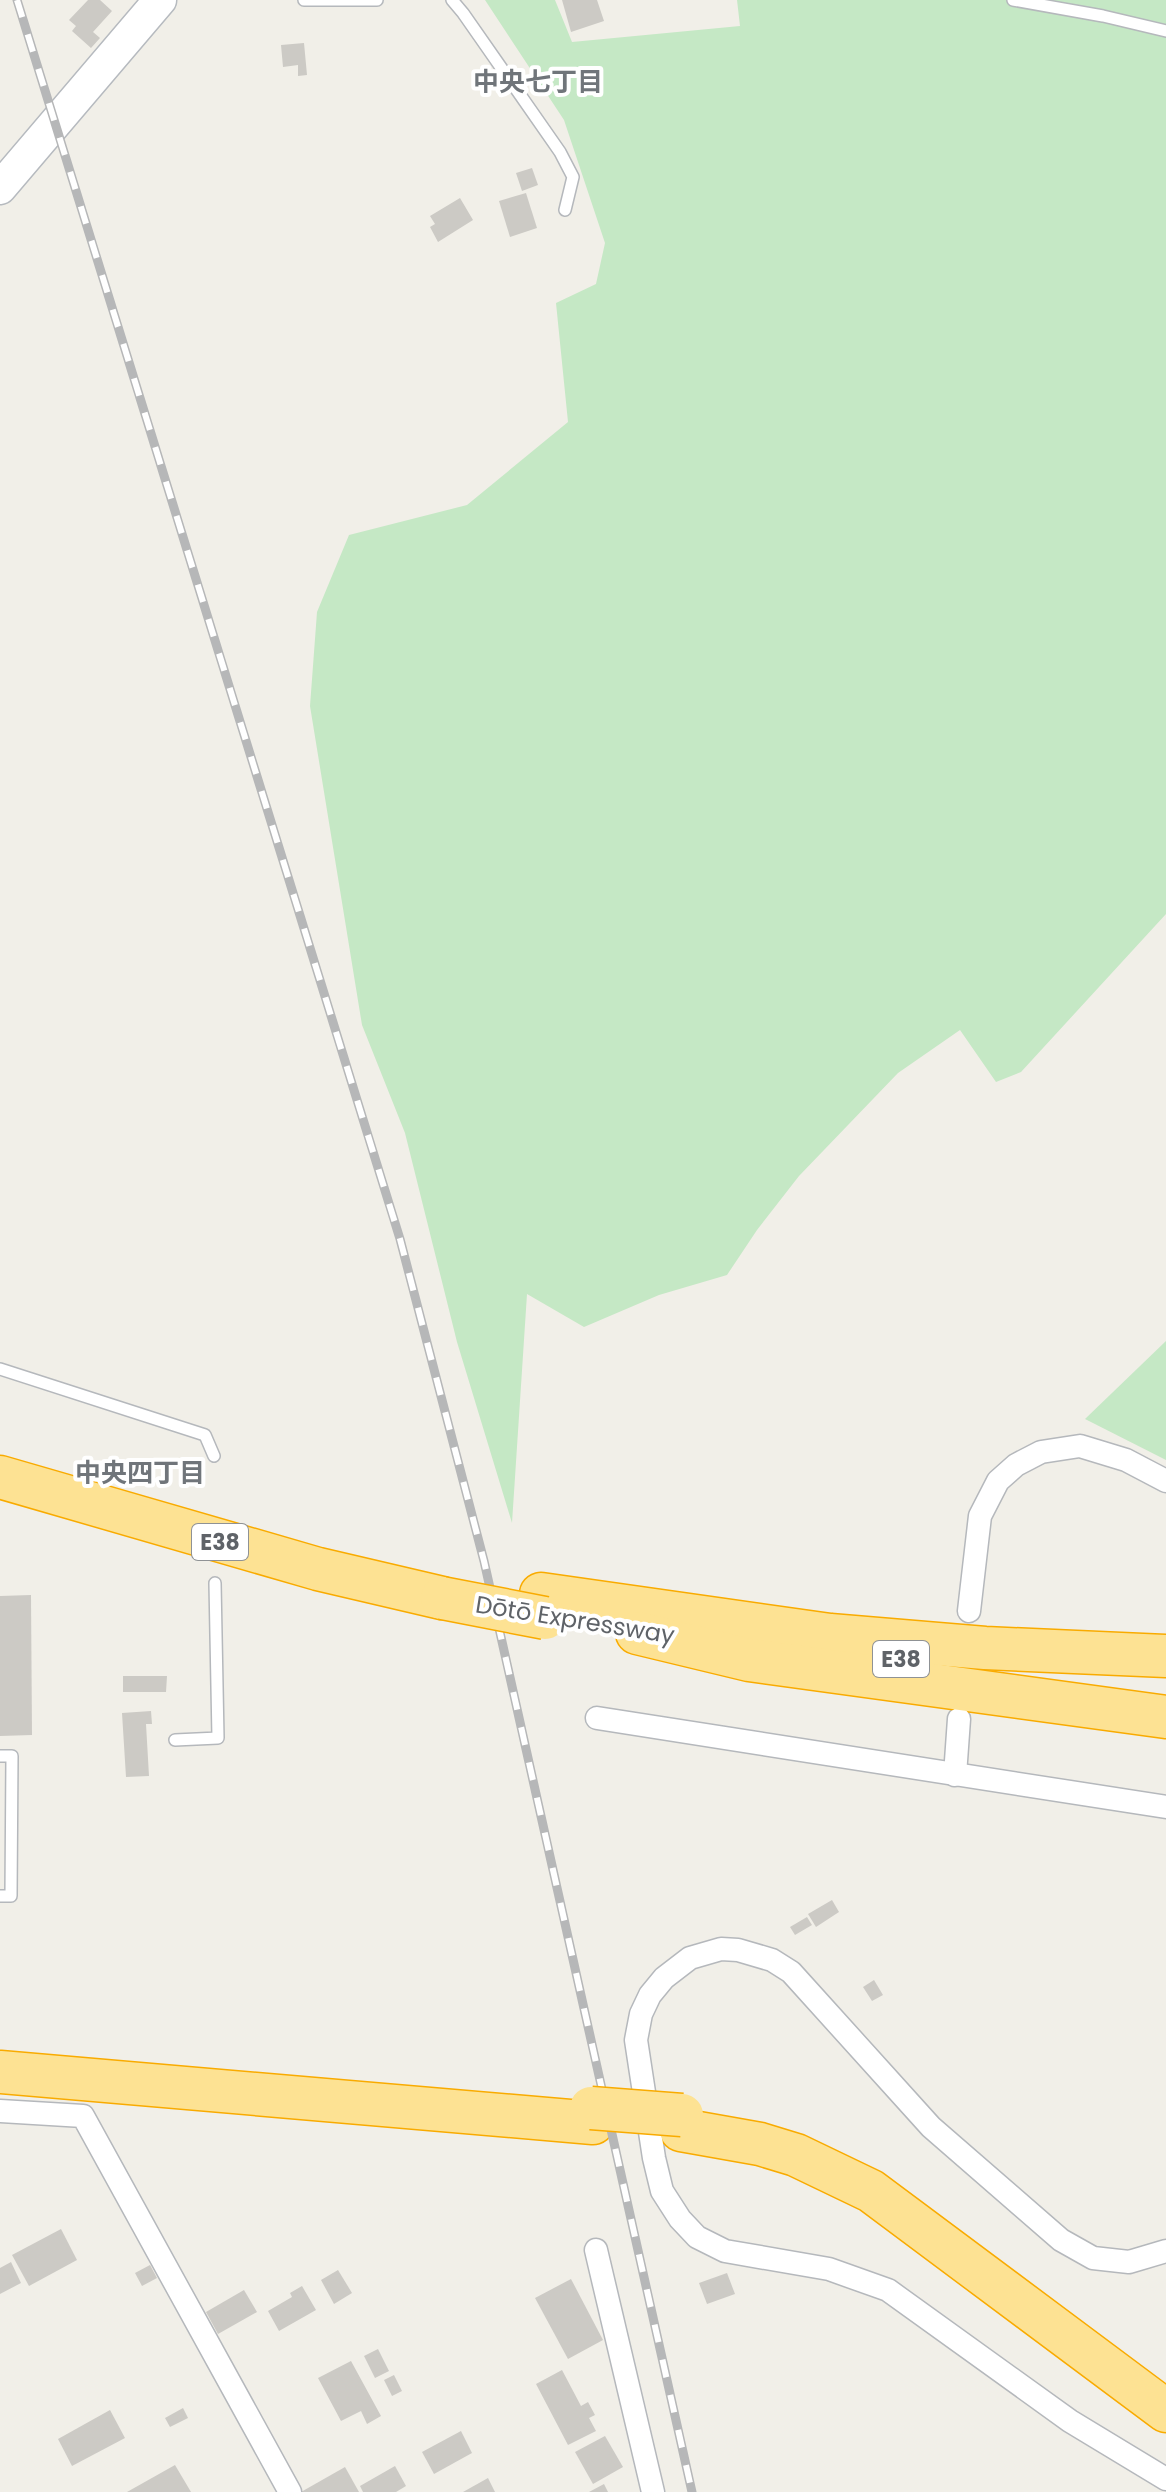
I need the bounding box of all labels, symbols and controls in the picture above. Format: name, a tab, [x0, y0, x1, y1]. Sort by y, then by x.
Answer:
district label: 中央七丁目	[473, 64, 603, 100]
district label: 中央四丁目	[75, 1455, 205, 1491]
road number: E38	[192, 1524, 248, 1560]
street label: Dōtō Expressway	[473, 1587, 677, 1652]
road number: E38	[873, 1641, 929, 1677]

